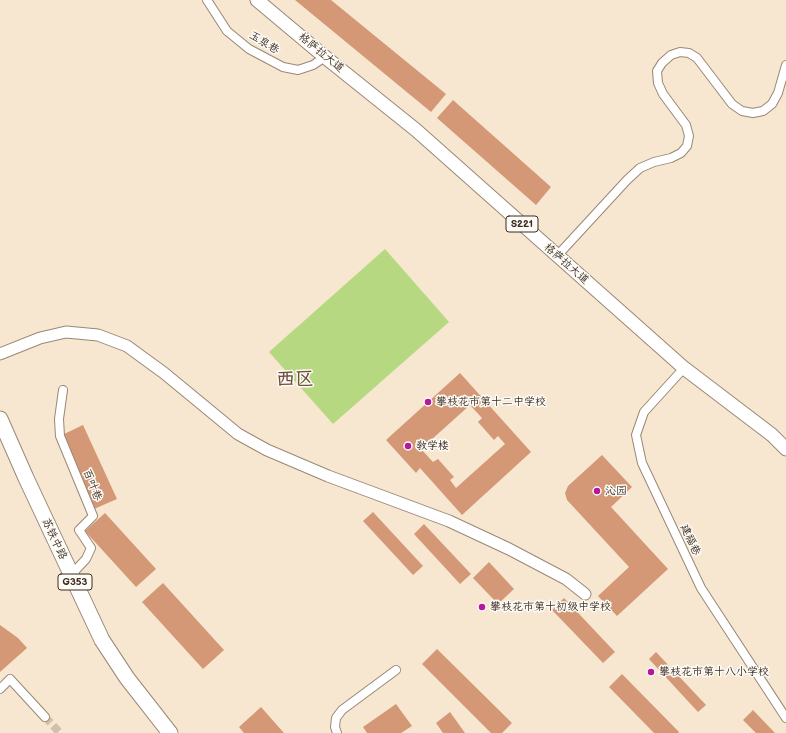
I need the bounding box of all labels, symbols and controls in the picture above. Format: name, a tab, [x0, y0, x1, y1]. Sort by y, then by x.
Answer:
street label: 玉泉巷	[246, 29, 282, 57]
street label: 格萨拉大道	[295, 31, 347, 75]
road number: S221	[506, 216, 538, 232]
street label: 格萨拉大道	[541, 241, 591, 287]
district label: 西区	[276, 369, 314, 391]
place label: 攀枝花市第十二中学校	[436, 395, 546, 409]
marker: 攀枝花市第十二中学校	[423, 397, 433, 407]
place label: 教学楼	[416, 439, 449, 453]
marker: 教学楼	[403, 441, 413, 451]
street label: 百叶巷	[80, 467, 104, 503]
place label: 沁园	[605, 484, 627, 498]
marker: 沁园	[592, 486, 602, 496]
street label: 苏铁中路	[39, 516, 69, 562]
street label: 建福巷	[677, 522, 703, 558]
road number: G353	[58, 574, 92, 590]
place label: 攀枝花市第十初级中学校	[490, 600, 611, 614]
marker: 攀枝花市第十初级中学校	[477, 602, 487, 612]
place label: 攀枝花市第十八小学校	[659, 665, 769, 679]
marker: 攀枝花市第十八小学校	[646, 667, 656, 677]

